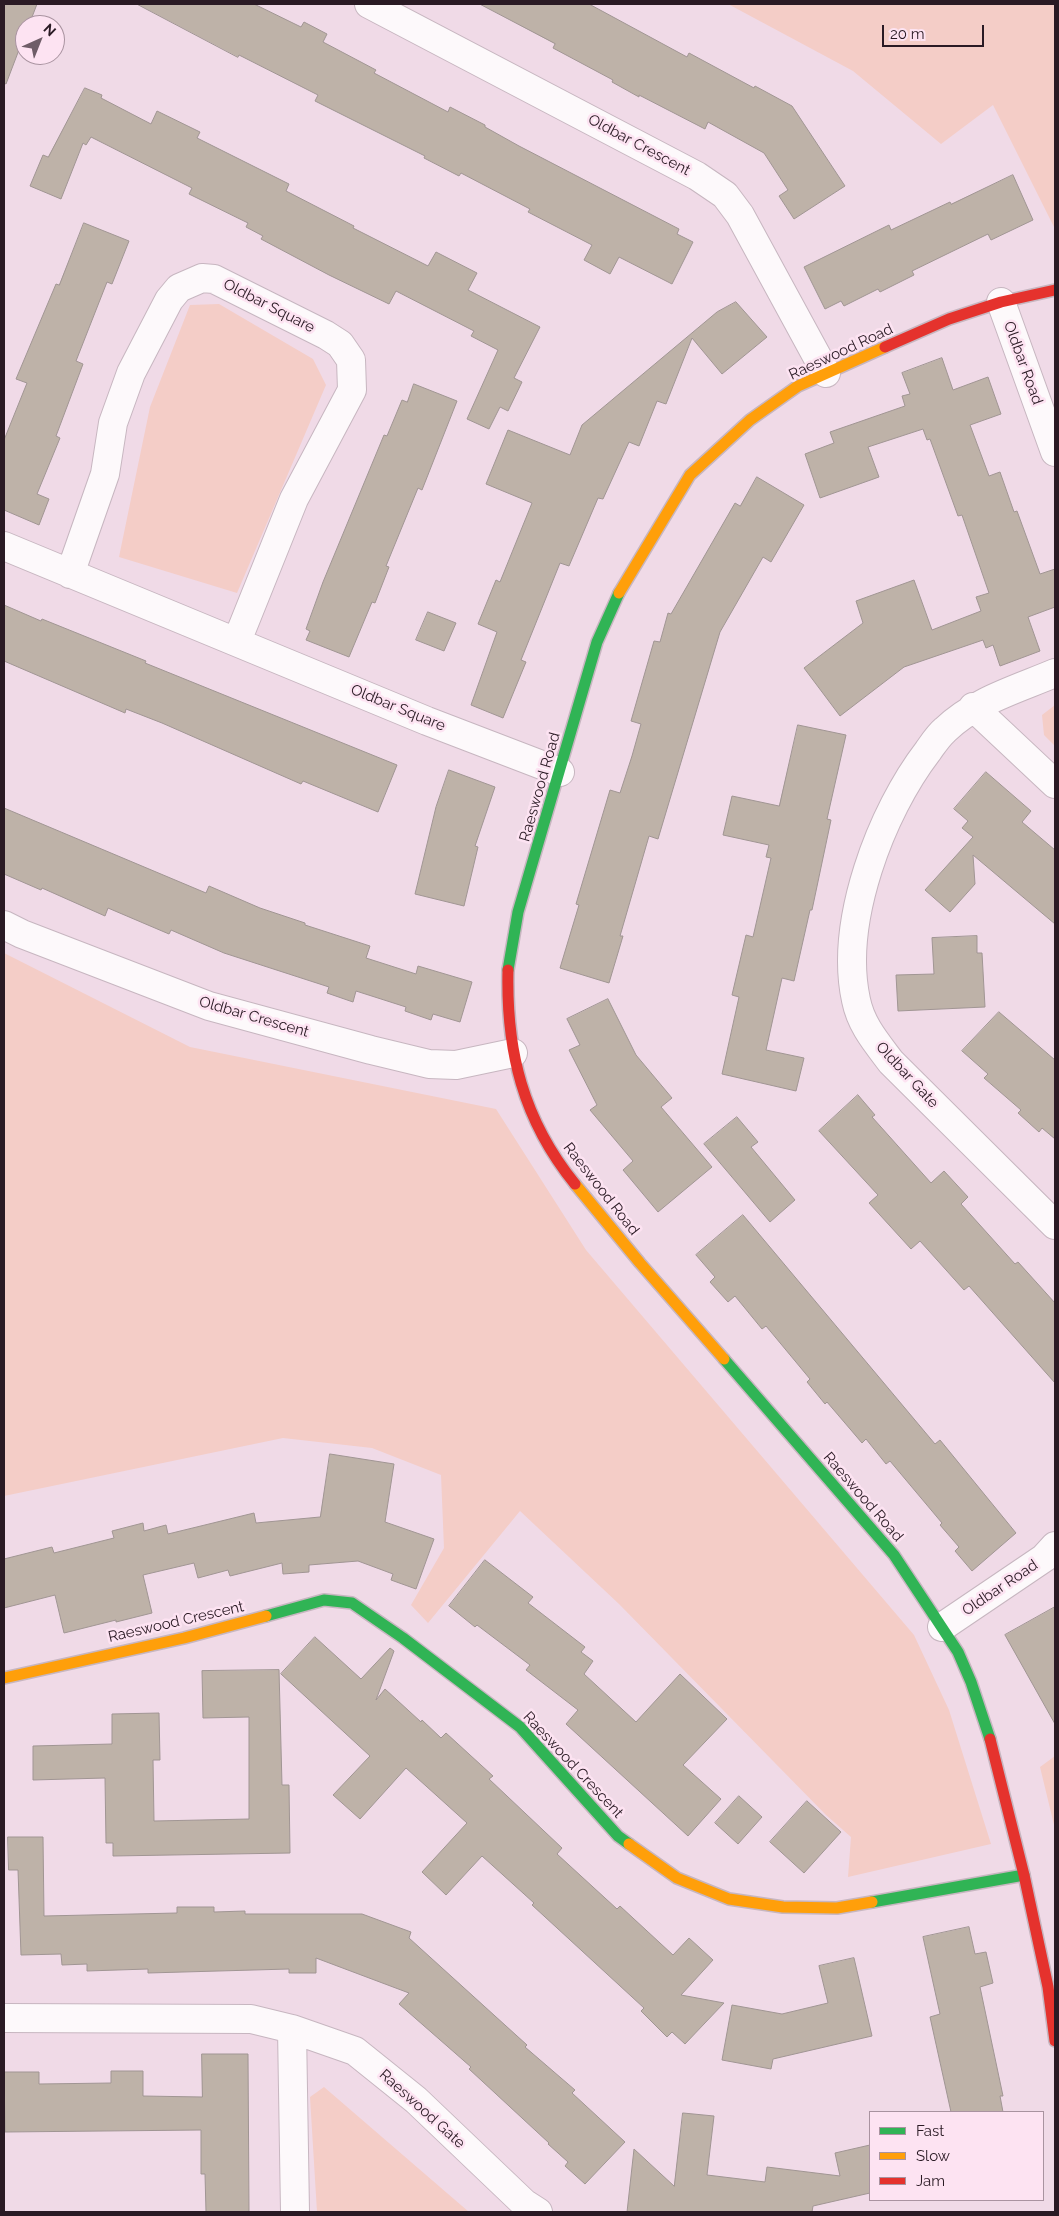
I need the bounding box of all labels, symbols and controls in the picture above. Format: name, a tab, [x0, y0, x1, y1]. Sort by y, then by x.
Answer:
north arrow	[15, 15, 65, 65]
scale bar	[884, 15, 986, 47]
text: N	[40, 20, 59, 39]
text: 20 m	[890, 25, 925, 43]
street label: Oldbar Crescent	[585, 110, 693, 180]
street label: Oldbar Square	[220, 275, 318, 337]
street label: Oldbar Road	[1000, 319, 1046, 407]
street label: Raeswood Road	[786, 320, 896, 384]
street label: Oldbar Square	[348, 681, 448, 735]
street label: Raeswood Road	[516, 730, 564, 844]
street label: Oldbar Crescent	[197, 993, 311, 1041]
street label: Oldbar Gate	[872, 1038, 942, 1112]
street label: Raeswood Road	[559, 1139, 643, 1239]
street label: Raeswood Road	[819, 1449, 907, 1545]
street label: Oldbar Road	[959, 1556, 1041, 1620]
street label: Raeswood Crescent	[106, 1598, 246, 1646]
street label: Raeswood Crescent	[519, 1708, 627, 1822]
street label: Raeswood Gate	[375, 2066, 469, 2152]
legend	[869, 2111, 1044, 2201]
text: Fast	[916, 2122, 944, 2140]
text: Slow	[916, 2147, 950, 2165]
text: Jam	[916, 2172, 945, 2190]

